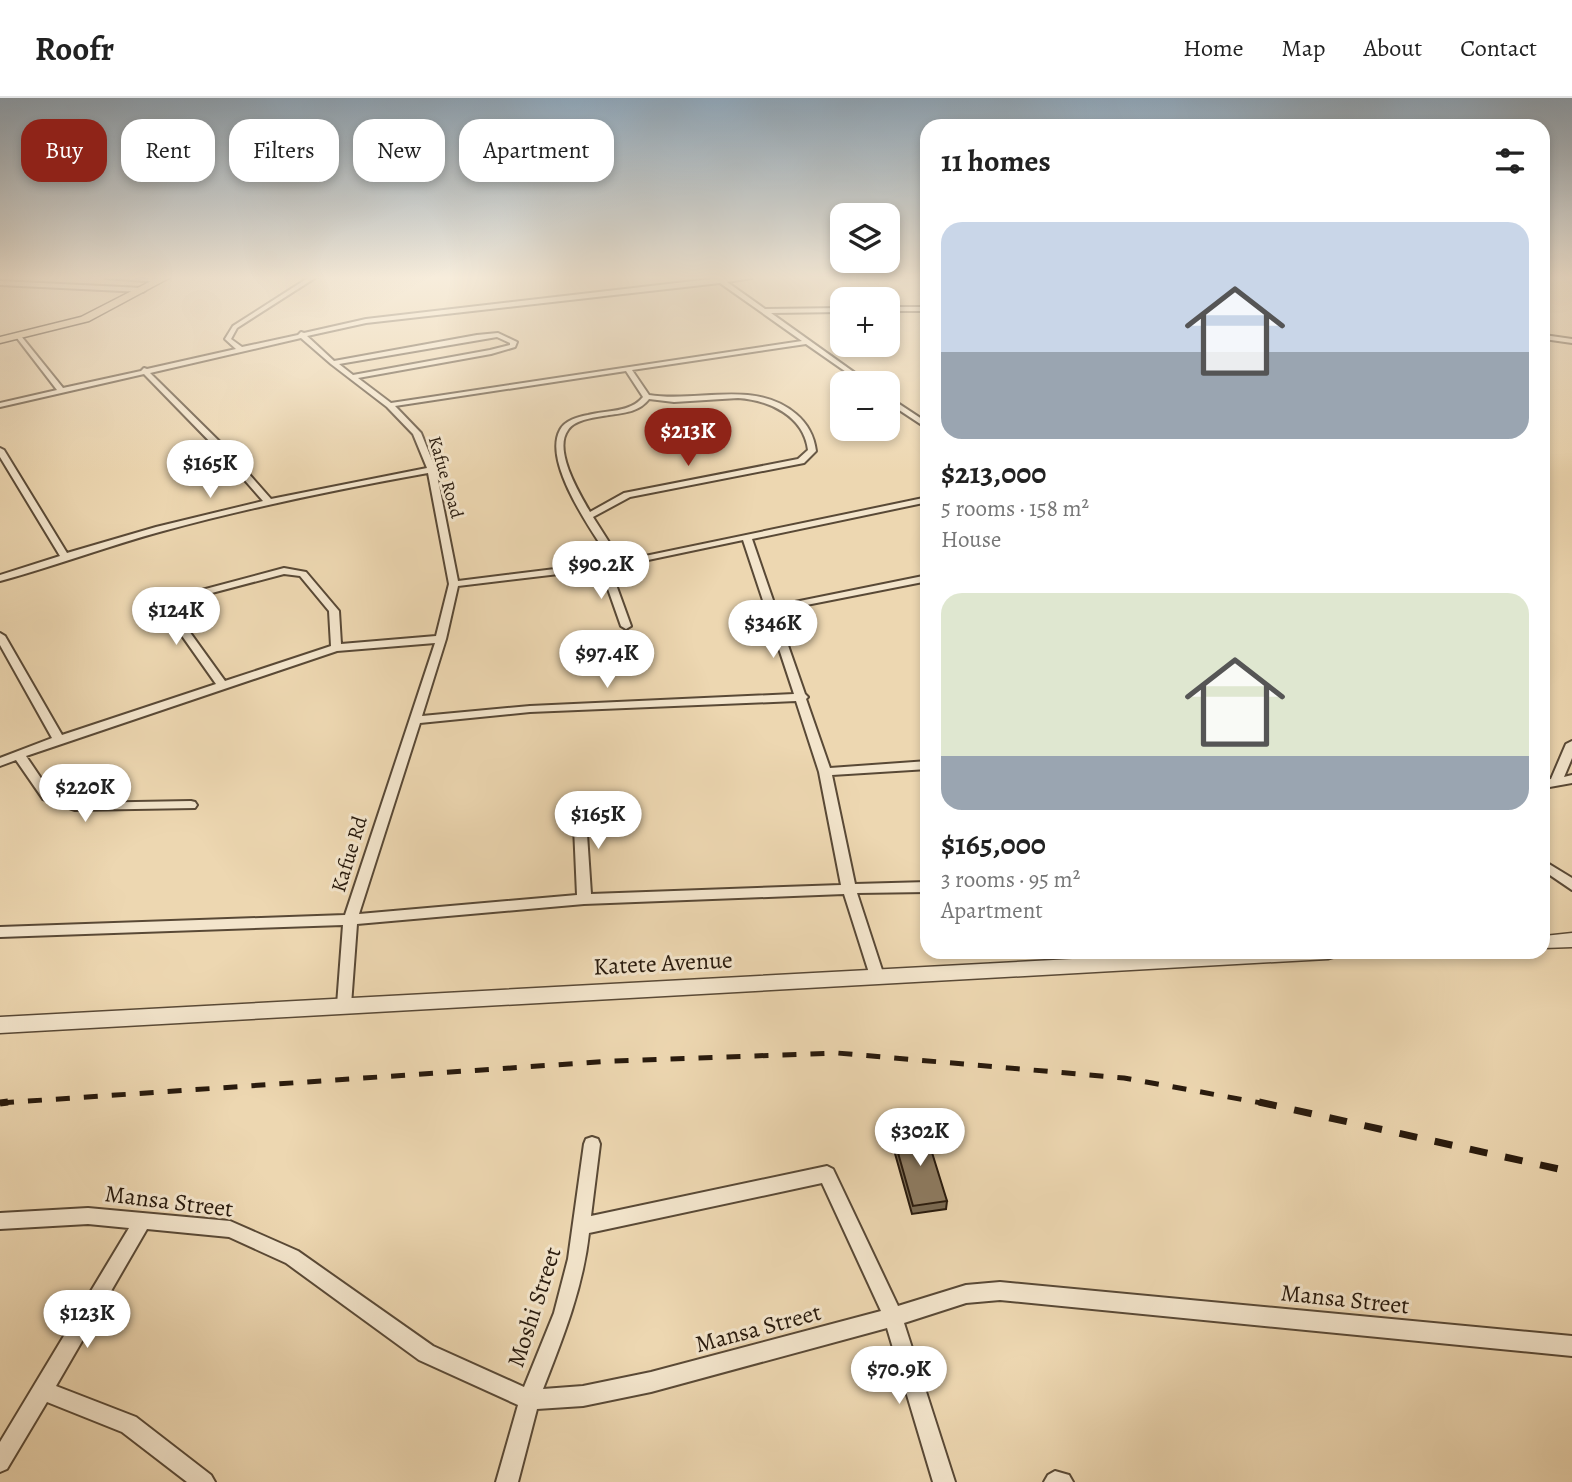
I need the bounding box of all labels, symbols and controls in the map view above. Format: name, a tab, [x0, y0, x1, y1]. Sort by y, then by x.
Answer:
text: Roofr	[35, 26, 114, 71]
text: Home	[1183, 32, 1244, 64]
text: Map	[1282, 32, 1326, 64]
text: About	[1364, 32, 1422, 64]
text: Contact	[1460, 32, 1537, 64]
chip: Buy	[21, 119, 107, 182]
chip: Rent	[121, 119, 215, 182]
chip: Filters	[229, 119, 339, 182]
chip: New	[353, 119, 445, 182]
chip: Apartment	[459, 119, 614, 182]
text: 11 homes	[941, 141, 1051, 181]
icon: filters	[1491, 142, 1529, 180]
map controls	[830, 203, 900, 441]
button: layers	[830, 203, 900, 273]
icon: home	[1172, 268, 1298, 394]
button: +	[830, 287, 900, 357]
button: −	[830, 371, 900, 441]
pin: $213K	[639, 408, 737, 468]
text: $213K	[660, 415, 716, 446]
street label: Kafue Road	[423, 433, 469, 521]
pin: $165K	[161, 440, 259, 500]
text: $165K	[183, 447, 237, 478]
text: $213,000	[941, 453, 1046, 493]
text: 5 rooms · 158 m²	[941, 493, 1089, 524]
text: House	[941, 524, 1001, 555]
pin: $90.2K	[544, 542, 658, 601]
text: $90.2K	[568, 548, 634, 579]
pin: $124K	[127, 588, 225, 647]
text: $124K	[148, 594, 204, 625]
pin: $346K	[724, 601, 822, 660]
text: $346K	[744, 607, 802, 638]
pin: $97.4K	[550, 630, 664, 690]
text: $97.4K	[575, 637, 639, 668]
icon: home	[1172, 639, 1298, 765]
pin: $220K	[36, 764, 134, 824]
text: $220K	[55, 771, 115, 802]
pin: $165K	[549, 792, 647, 851]
text: $165K	[571, 798, 625, 829]
street label: Kafue Rd	[324, 812, 374, 895]
text: $165,000	[941, 824, 1046, 864]
text: 3 rooms · 95 m²	[941, 864, 1080, 895]
text: Apartment	[941, 895, 1043, 926]
street label: Katete Avenue	[592, 943, 734, 983]
pin: $302K	[871, 1108, 969, 1168]
text: $302K	[891, 1115, 949, 1146]
street label: Mansa Street	[103, 1177, 235, 1225]
street label: Moshi Street	[499, 1243, 569, 1371]
street label: Mansa Street	[1279, 1276, 1411, 1322]
pin: $123K	[38, 1290, 136, 1350]
street label: Mansa Street	[692, 1296, 825, 1360]
text: $123K	[59, 1297, 115, 1328]
pin: $70.9K	[842, 1346, 956, 1406]
text: $70.9K	[867, 1353, 931, 1384]

